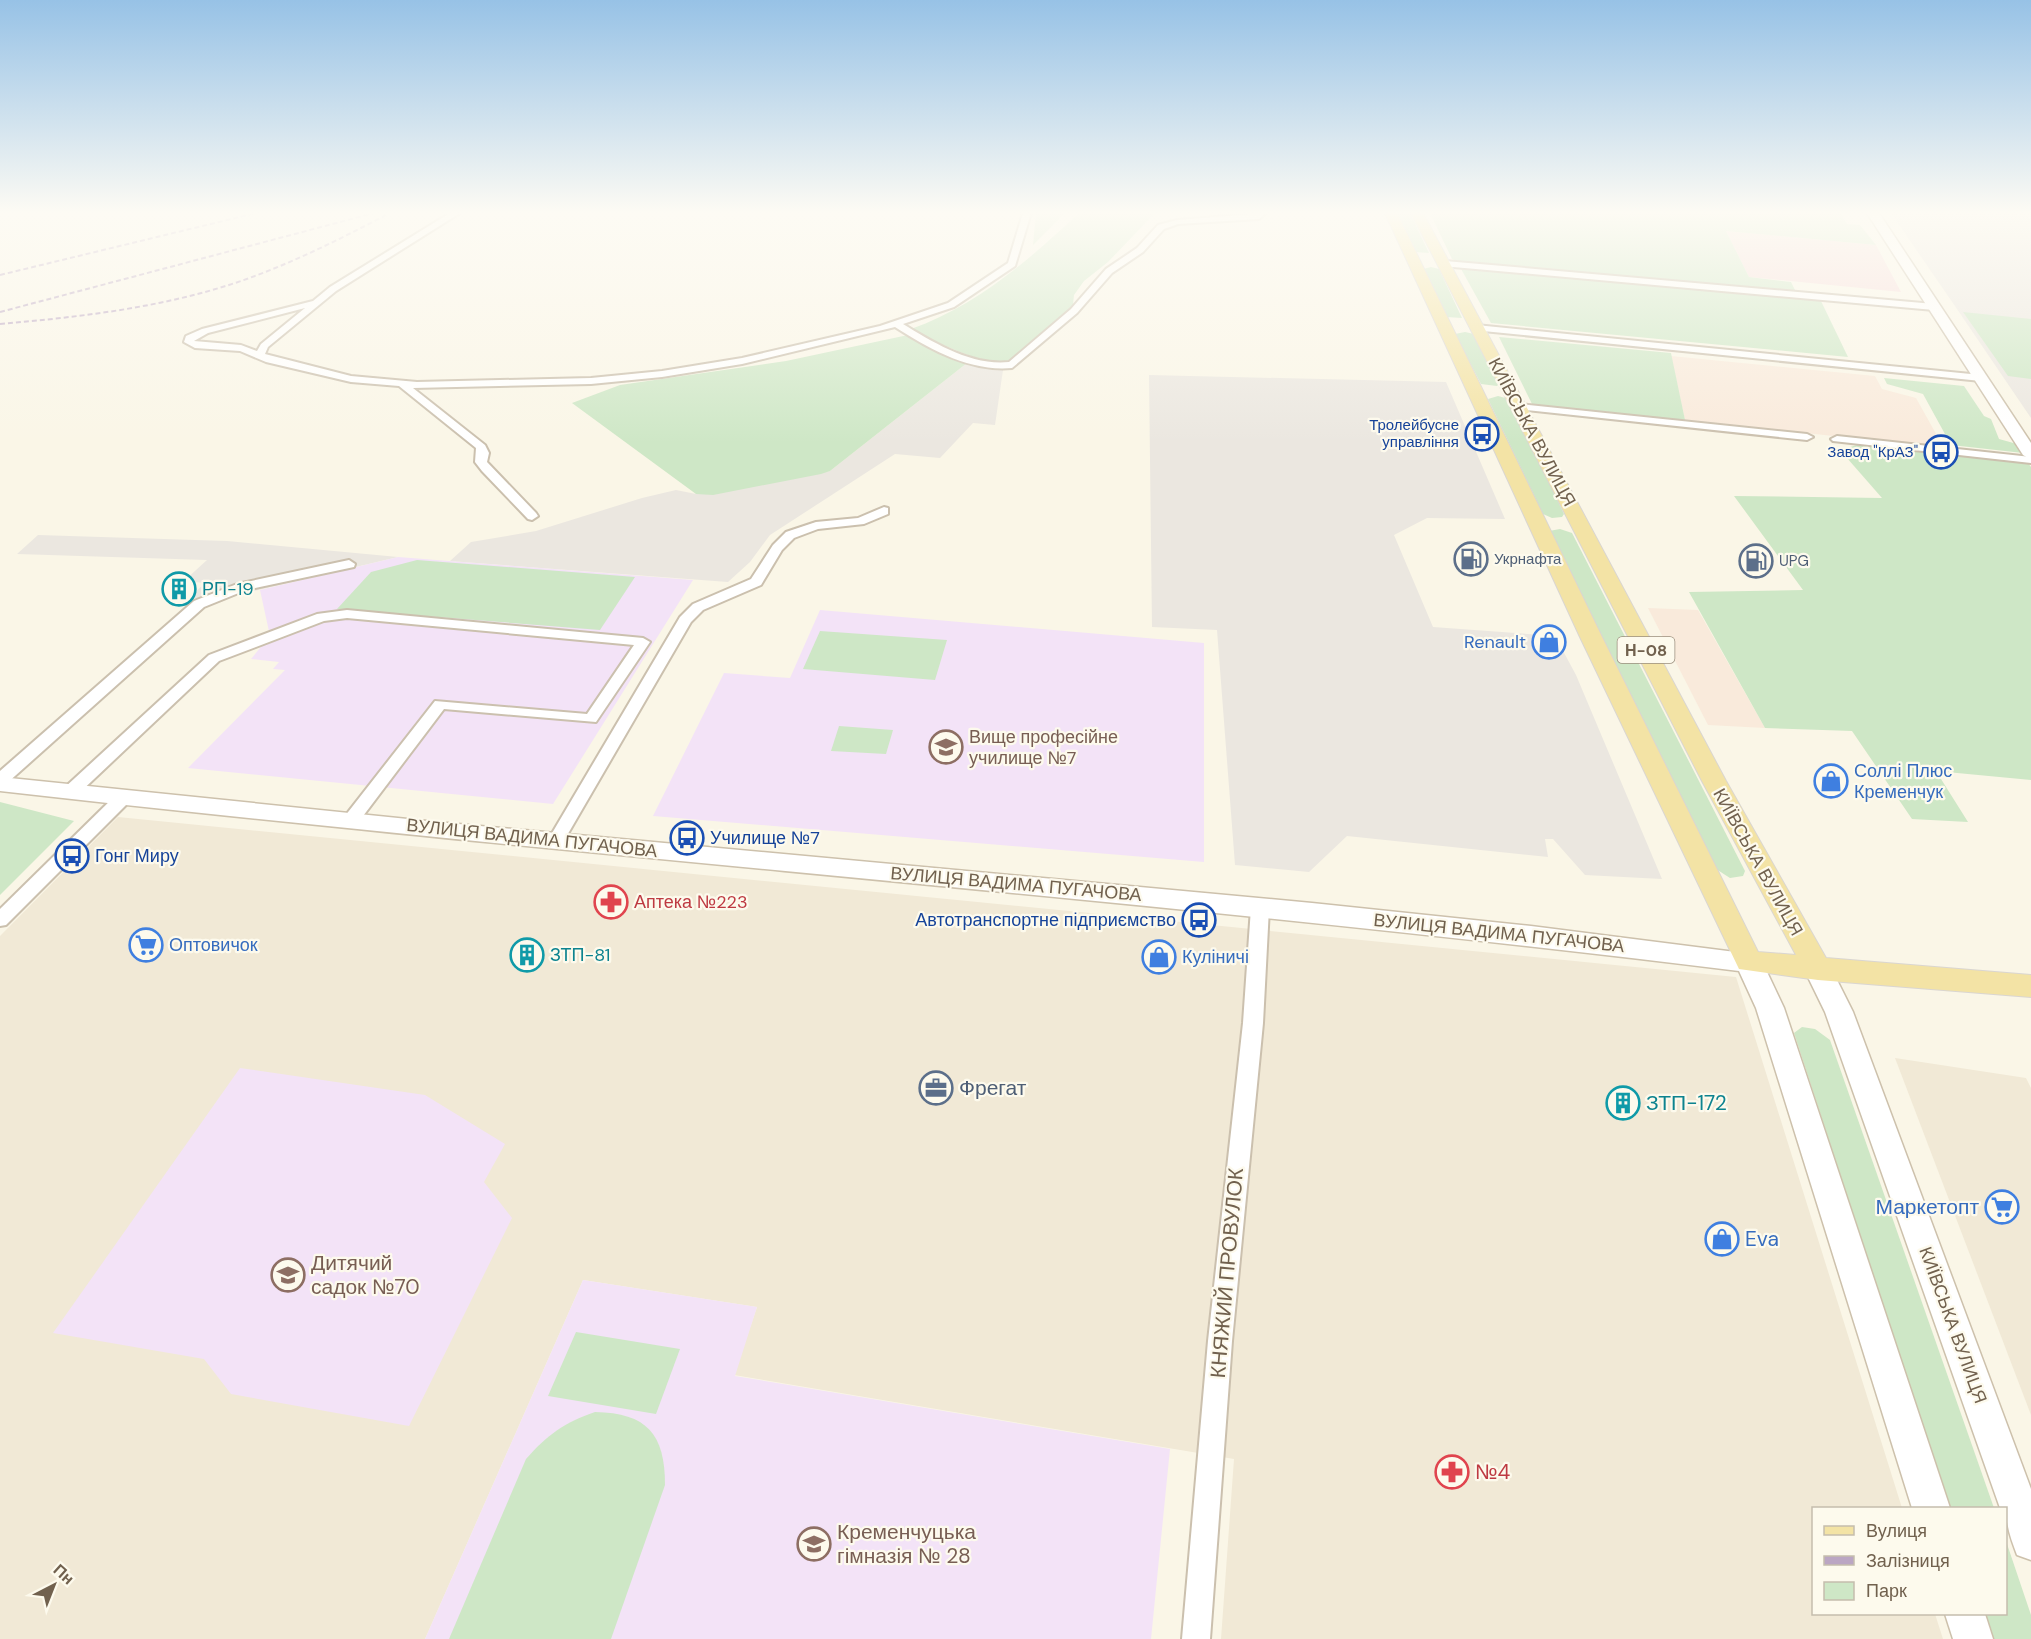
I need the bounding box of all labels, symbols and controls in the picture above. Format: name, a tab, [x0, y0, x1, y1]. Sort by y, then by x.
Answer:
street label: КИЇВСЬКА ВУЛИЦЯ	[1483, 353, 1581, 511]
place label: Тролейбусне управління	[1369, 415, 1459, 452]
bus stop icon: Тролейбусне управління	[1464, 416, 1500, 452]
bus stop icon: Завод "КрАЗ"	[1923, 434, 1959, 470]
place label: Завод "КрАЗ"	[1827, 442, 1918, 462]
fuel station icon: Укрнафта	[1453, 541, 1489, 577]
fuel station icon: UPG	[1738, 543, 1774, 579]
place label: Укрнафта	[1494, 549, 1562, 569]
place label: UPG	[1779, 551, 1809, 571]
building icon: РП-19	[161, 571, 197, 607]
place label: РП-19	[202, 577, 254, 601]
shop icon: Renault	[1531, 624, 1567, 660]
place label: Renault	[1464, 630, 1526, 654]
road number: Н-08	[1618, 637, 1674, 663]
place label: Вище професійне училище №7	[969, 725, 1118, 770]
school or university icon: Вище професійне училище №7	[928, 729, 964, 765]
place label: Соллі Плюс Кременчук	[1854, 759, 1952, 804]
shop icon: Соллі Плюс Кременчук	[1813, 763, 1849, 799]
street label: КИЇВСЬКА ВУЛИЦЯ	[1707, 784, 1809, 940]
street label: ВУЛИЦЯ ВАДИМА ПУГАЧОВА	[405, 813, 659, 863]
bus stop icon: Училище №7	[669, 820, 705, 856]
place label: Училище №7	[710, 826, 820, 850]
bus stop icon: Гонг Миру	[54, 838, 90, 874]
place label: Гонг Миру	[95, 844, 179, 868]
street label: ВУЛИЦЯ ВАДИМА ПУГАЧОВА	[889, 861, 1143, 907]
pharmacy icon: Аптека №223	[593, 884, 629, 920]
place label: Аптека №223	[634, 890, 748, 914]
bus stop icon: Автотранспортне підприємство	[1181, 902, 1217, 938]
place label: Автотранспортне підприємство	[915, 908, 1176, 932]
street label: ВУЛИЦЯ ВАДИМА ПУГАЧОВА	[1372, 908, 1626, 958]
supermarket icon: Оптовичок	[128, 927, 164, 963]
place label: Оптовичок	[169, 933, 258, 957]
building icon: ЗТП-81	[509, 937, 545, 973]
shop icon: Куліничі	[1141, 939, 1177, 975]
place label: ЗТП-81	[550, 943, 610, 967]
place label: Куліничі	[1182, 945, 1249, 969]
office icon: Фрегат	[918, 1070, 954, 1106]
place label: Фрегат	[959, 1074, 1027, 1102]
building icon: ЗТП-172	[1605, 1085, 1641, 1121]
place label: ЗТП-172	[1646, 1089, 1727, 1117]
street label: КНЯЖИЙ ПРОВУЛОК	[1204, 1166, 1250, 1379]
supermarket icon: Маркетопт	[1984, 1189, 2020, 1225]
place label: Маркетопт	[1875, 1193, 1979, 1221]
shop icon: Eva	[1704, 1221, 1740, 1257]
place label: Eva	[1745, 1225, 1779, 1253]
street label: КИЇВСЬКА ВУЛИЦЯ	[1913, 1243, 1993, 1407]
place label: Дитячий садок №70	[311, 1249, 420, 1301]
school or university icon: Дитячий садок №70	[270, 1257, 306, 1293]
pharmacy icon: №4	[1434, 1454, 1470, 1490]
place label: №4	[1475, 1458, 1511, 1486]
legend	[1812, 1507, 2007, 1615]
place label: Кременчуцька гімназія № 28	[837, 1518, 976, 1570]
text: Вулиця	[1866, 1519, 1927, 1543]
school or university icon: Кременчуцька гімназія № 28	[796, 1526, 832, 1562]
text: Залізниця	[1866, 1549, 1950, 1573]
north arrow	[24, 1555, 84, 1615]
text: Пн	[49, 1559, 79, 1589]
text: Парк	[1866, 1579, 1907, 1603]

